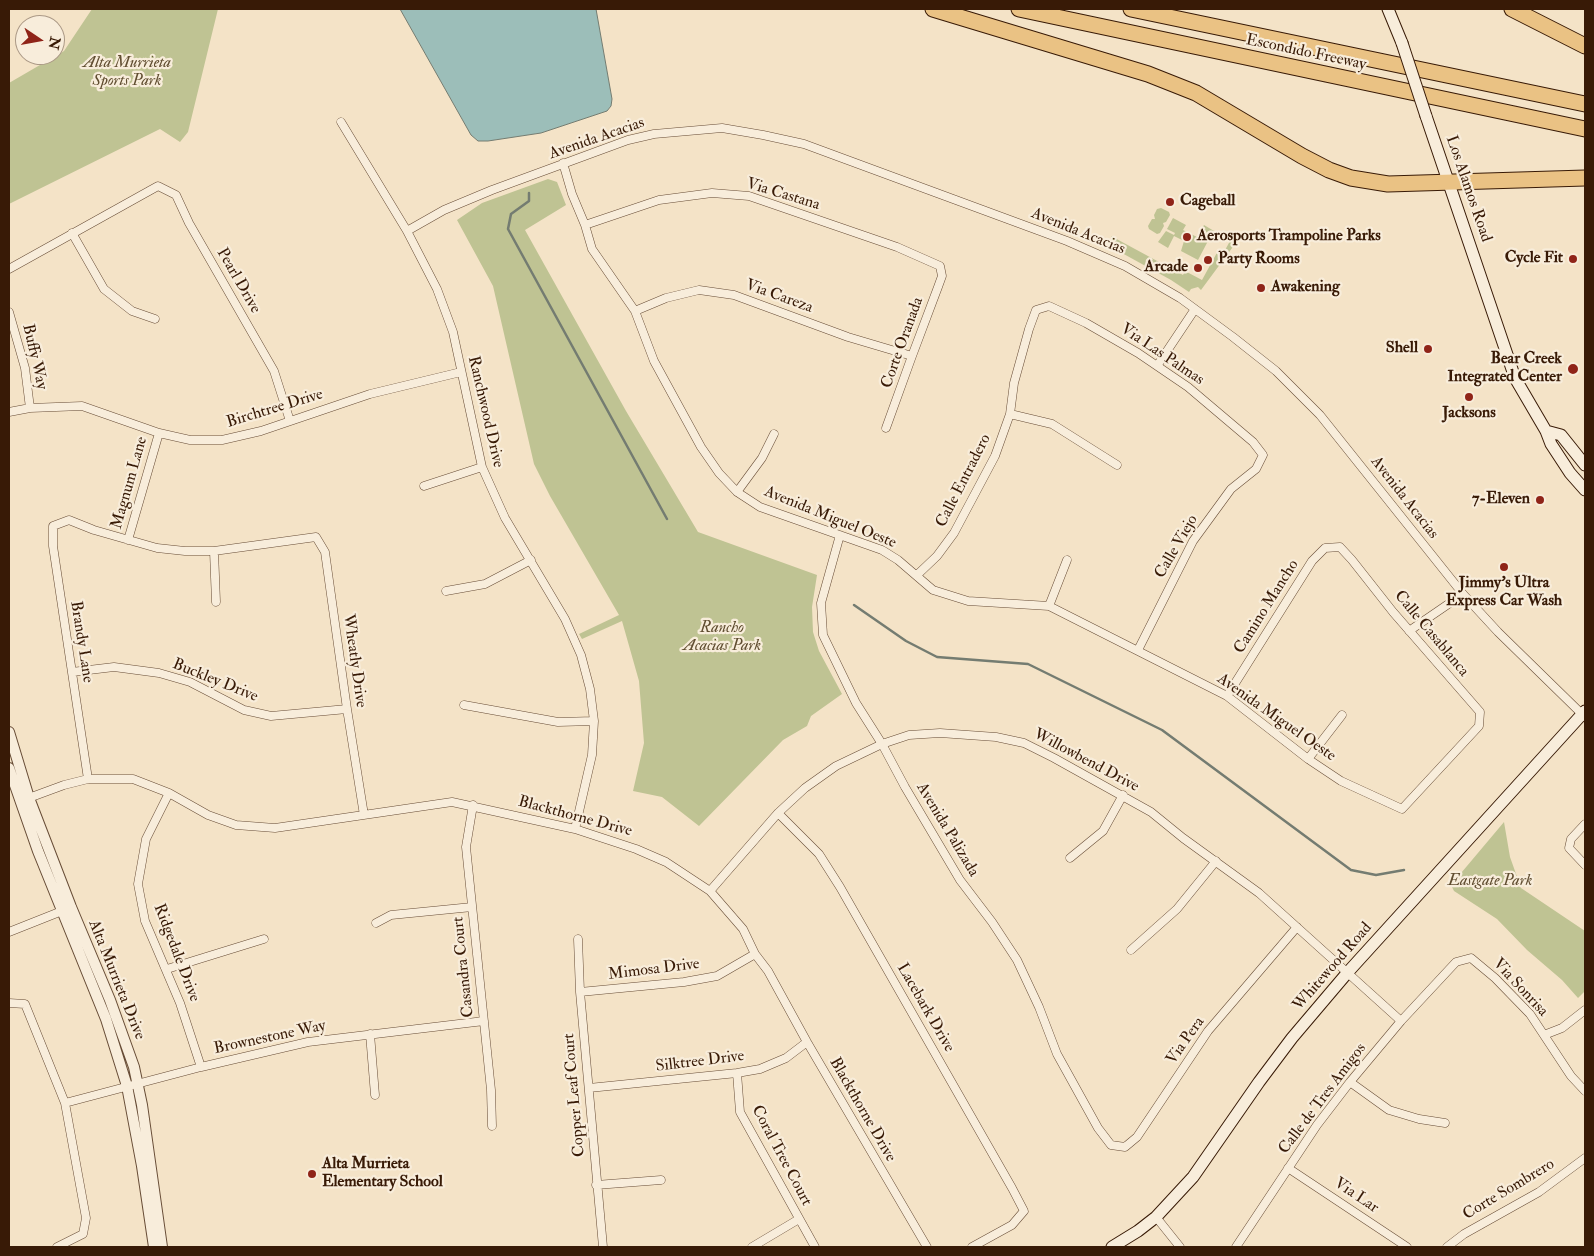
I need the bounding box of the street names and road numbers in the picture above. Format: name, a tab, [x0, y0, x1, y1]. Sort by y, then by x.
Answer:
street label: Escondido Freeway	[1244, 31, 1368, 75]
street label: Avenida Acacias	[547, 114, 647, 164]
street label: Los Alamos Road	[1441, 133, 1495, 245]
street label: Via Castana	[744, 175, 822, 215]
street label: Avenida Acacias	[1028, 204, 1128, 260]
street label: Pearl Drive	[212, 245, 264, 317]
street label: Via Careza	[743, 276, 815, 318]
street label: Corte Oranada	[878, 295, 928, 391]
street label: Via Las Palmas	[1117, 320, 1207, 390]
street label: Buffy Way	[17, 322, 51, 392]
street label: Ranchwood Drive	[463, 354, 507, 470]
street label: Birchtree Drive	[224, 385, 326, 433]
street label: Calle Entradero	[932, 431, 996, 531]
street label: Magnum Lane	[108, 435, 152, 531]
street label: Avenida Acacias	[1366, 453, 1442, 543]
street label: Avenida Miguel Oeste	[761, 483, 899, 553]
street label: Calle Viejo	[1151, 512, 1203, 582]
street label: Camino Mancho	[1231, 557, 1303, 657]
street label: Calle Casablanca	[1389, 587, 1473, 681]
street label: Brandy Lane	[65, 600, 97, 684]
street label: Wheatly Drive	[338, 613, 370, 709]
street label: Buckley Drive	[169, 655, 261, 707]
street label: Avenida Miguel Oeste	[1213, 670, 1339, 766]
street label: Willowbend Drive	[1030, 725, 1142, 797]
street label: Avenida Palizada	[911, 780, 983, 880]
street label: Blackthorne Drive	[516, 793, 634, 841]
street label: Ridgedale Drive	[149, 901, 203, 1005]
street label: Casandra Court	[449, 916, 479, 1018]
street label: Alta Murrieta Drive	[83, 917, 149, 1043]
street label: Whitewood Road	[1289, 919, 1377, 1015]
street label: Mimosa Drive	[607, 955, 701, 985]
street label: Via Sonrisa	[1488, 955, 1552, 1021]
street label: Lacebark Drive	[892, 960, 958, 1056]
street label: Via Pera	[1163, 1014, 1209, 1068]
street label: Brownestone Way	[212, 1017, 328, 1059]
street label: Copper Leaf Court	[560, 1032, 590, 1158]
street label: Calle de Tres Amigos	[1275, 1040, 1371, 1158]
street label: Silktree Drive	[655, 1047, 745, 1077]
street label: Blackthorne Drive	[824, 1054, 900, 1166]
street label: Coral Tree Court	[746, 1102, 816, 1210]
street label: Corte Sombrero	[1460, 1155, 1558, 1225]
street label: Via Lar	[1330, 1174, 1382, 1218]

